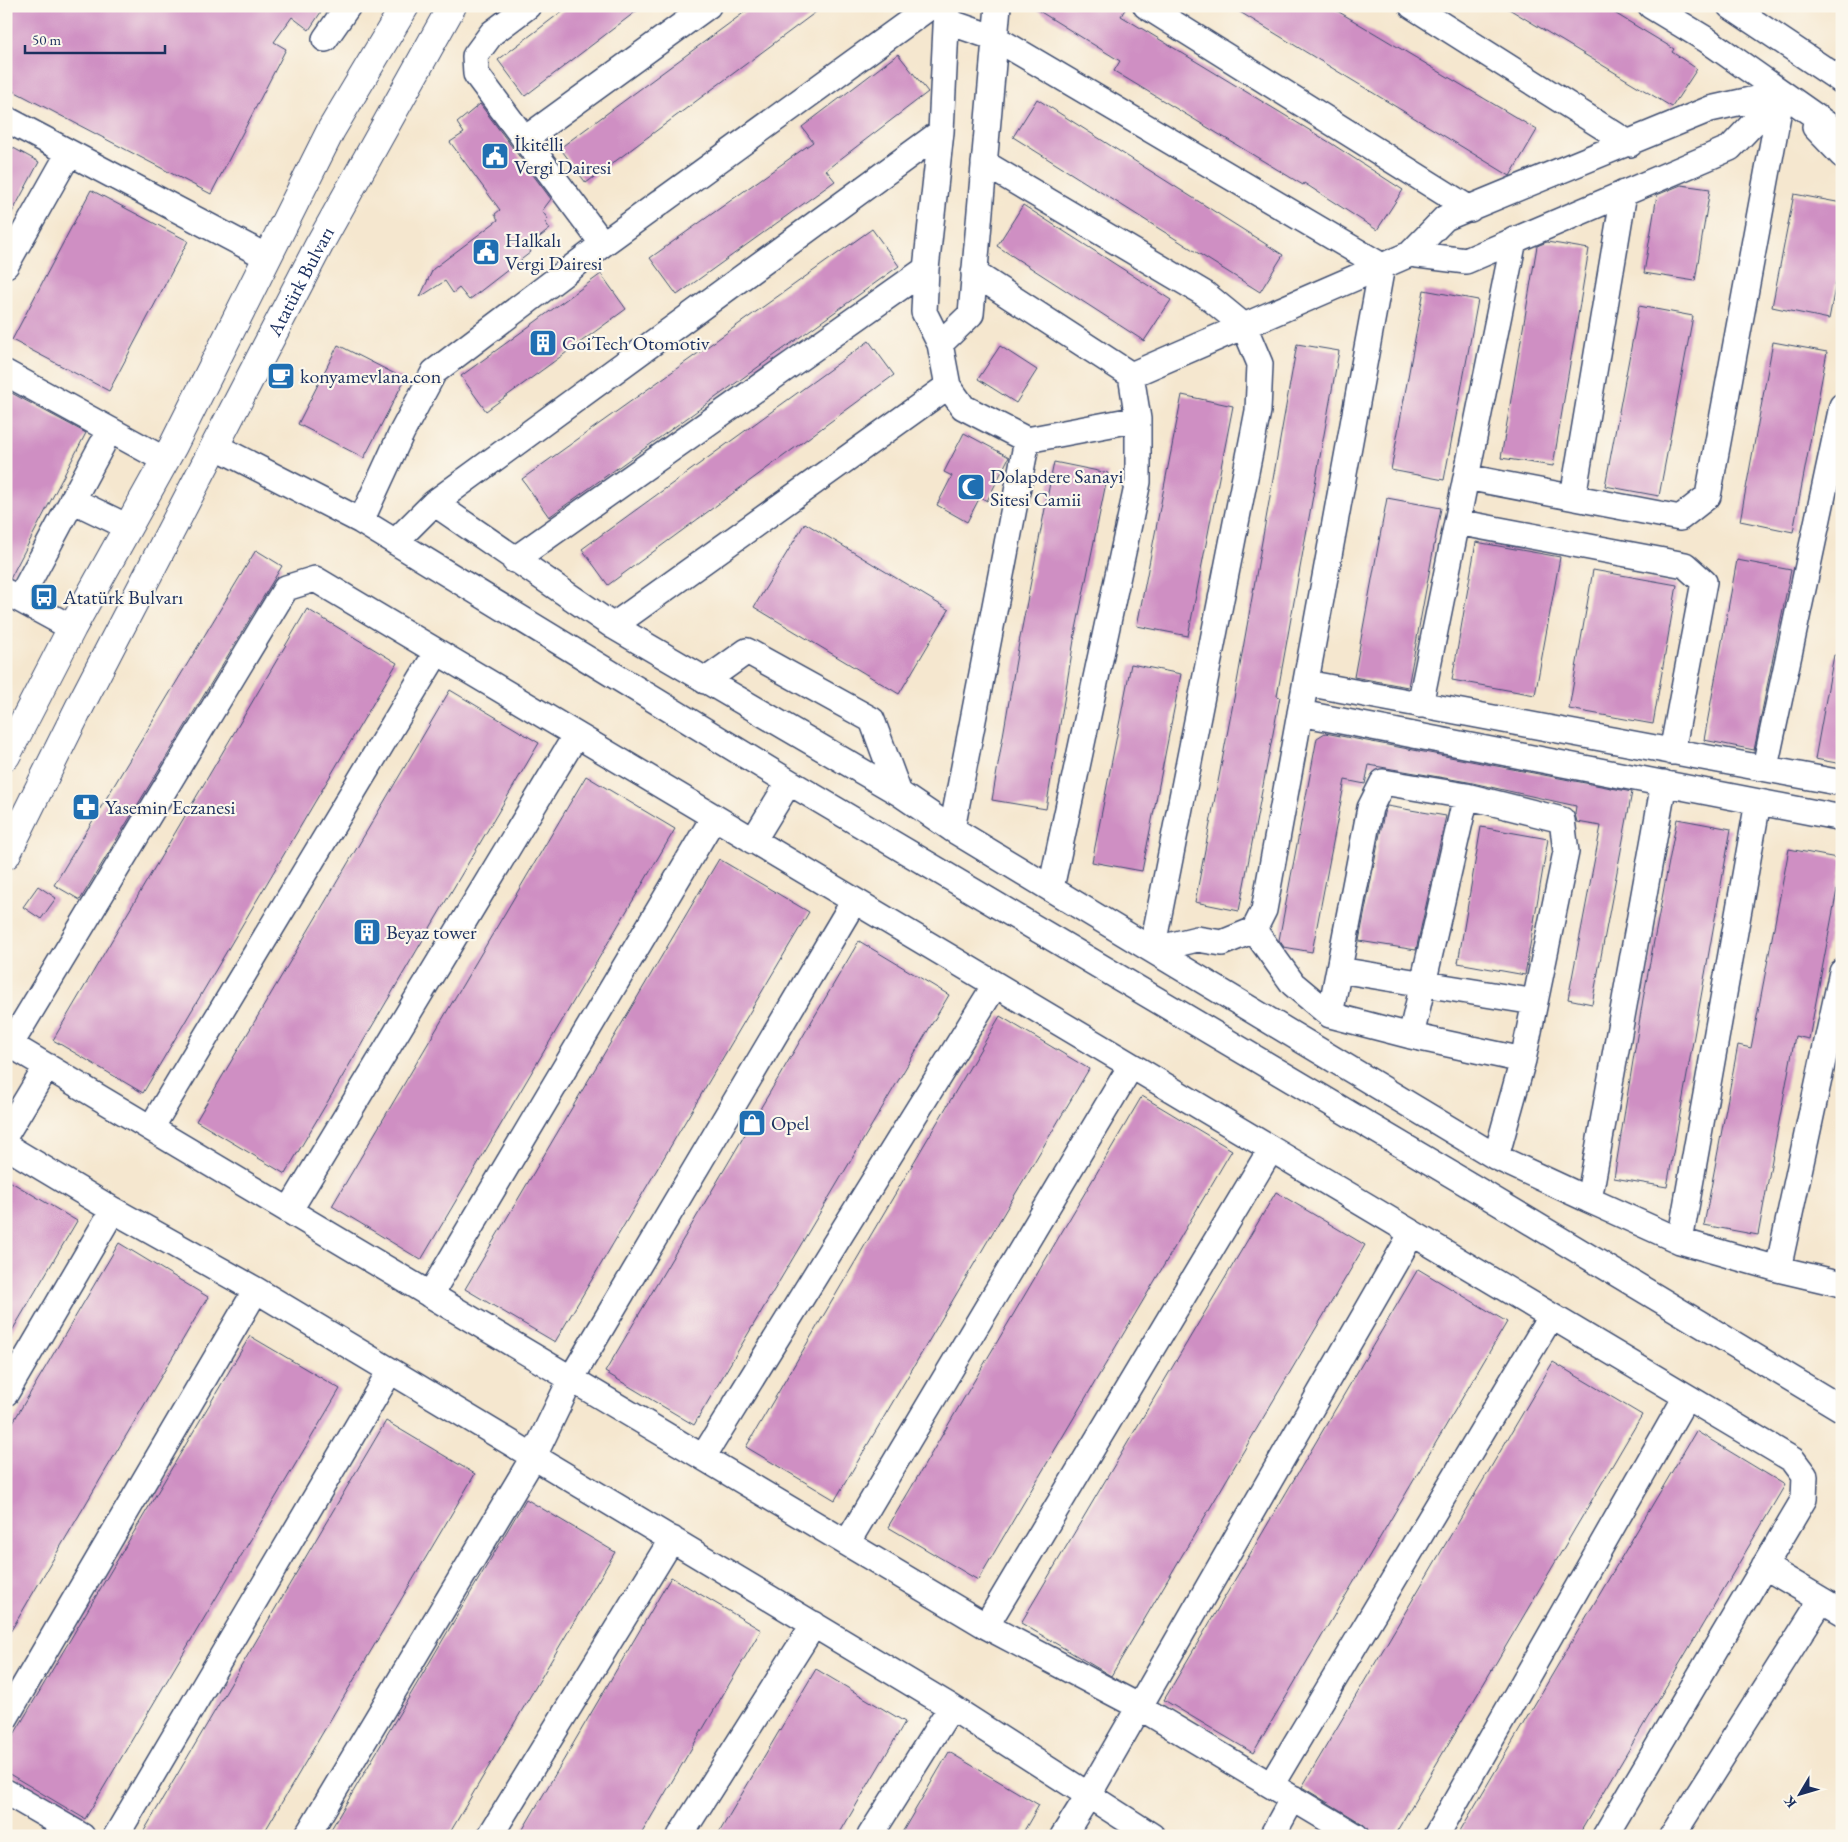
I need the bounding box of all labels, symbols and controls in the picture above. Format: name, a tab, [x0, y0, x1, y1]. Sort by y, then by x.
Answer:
scale bar	[25, 22, 165, 54]
text: 50 m	[32, 30, 61, 49]
place label: İkitelli Vergi Dairesi	[514, 131, 611, 180]
public building icon: İkitelli Vergi Dairesi	[480, 141, 510, 171]
street label: Atatürk Bulvarı	[261, 222, 340, 341]
place label: Halkalı Vergi Dairesi	[505, 227, 602, 276]
public building icon: Halkalı Vergi Dairesi	[471, 237, 501, 267]
building icon: GoiTech Otomotiv	[528, 328, 558, 358]
place label: GoiTech Otomotiv	[562, 330, 710, 356]
cafe icon: konyamevlana.con	[266, 361, 296, 391]
place label: konyamevlana.con	[300, 363, 442, 389]
place label: Dolapdere Sanayi Sitesi Camii	[990, 463, 1124, 512]
mosque icon: Dolapdere Sanayi Sitesi Camii	[956, 472, 986, 502]
bus stop icon: Atatürk Bulvarı	[29, 582, 59, 612]
place label: Atatürk Bulvarı	[62, 584, 183, 610]
pharmacy icon: Yasemin Eczanesi	[71, 792, 101, 822]
place label: Yasemin Eczanesi	[105, 794, 236, 820]
building icon: Beyaz tower	[352, 917, 382, 947]
place label: Beyaz tower	[386, 919, 477, 945]
shop icon: Opel	[737, 1108, 767, 1138]
place label: Opel	[771, 1110, 809, 1136]
north arrow	[1776, 1770, 1826, 1820]
text: K	[1779, 1792, 1800, 1812]

